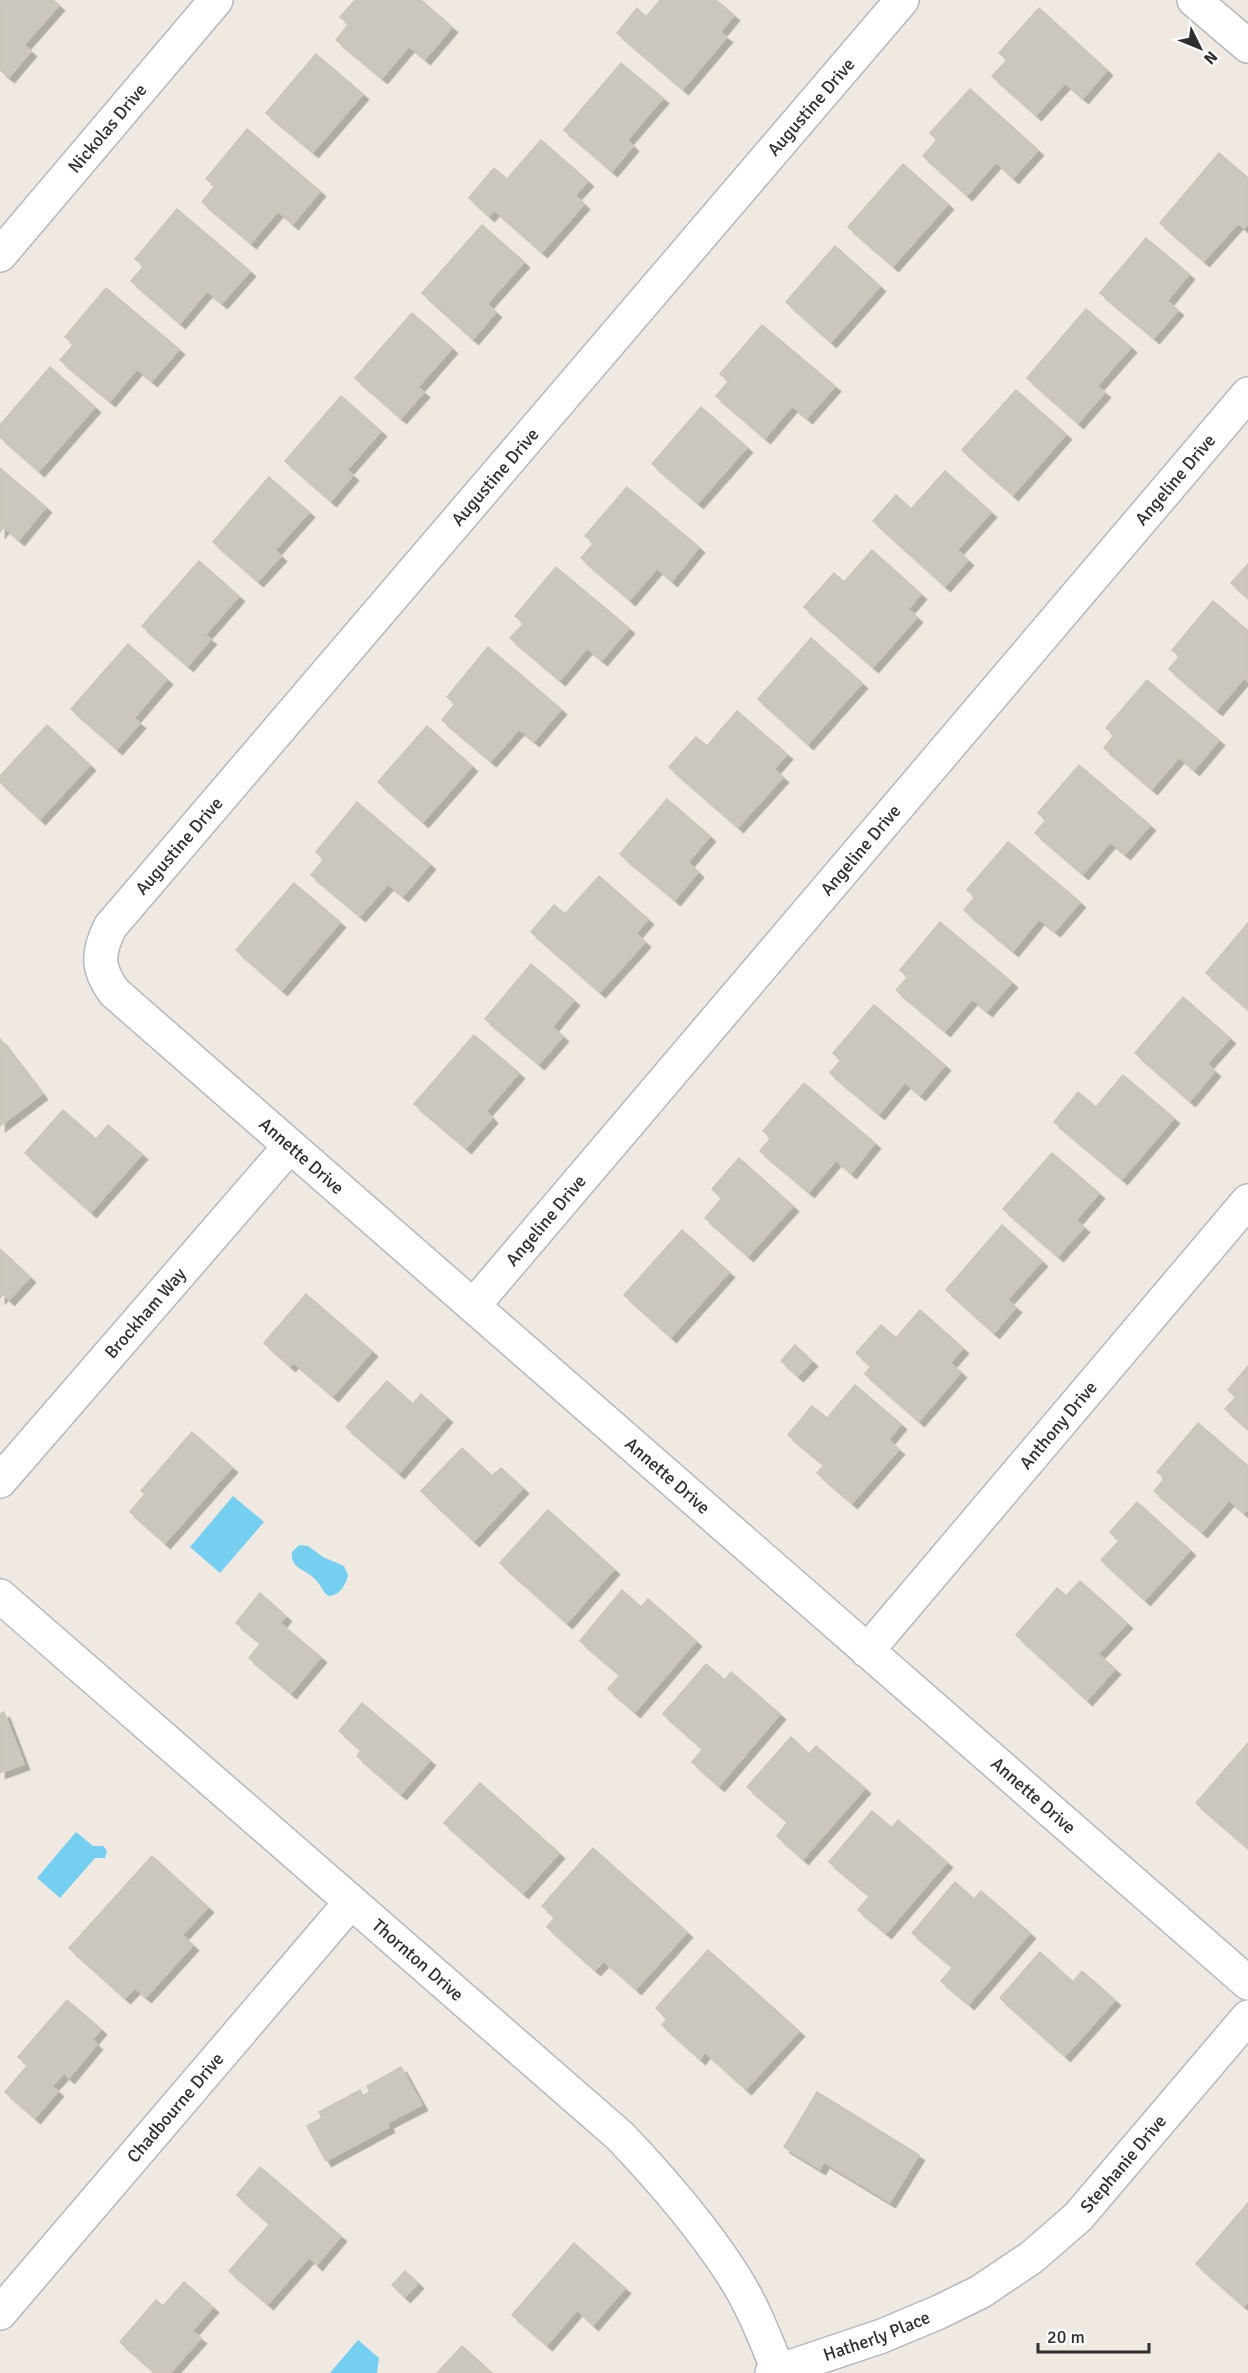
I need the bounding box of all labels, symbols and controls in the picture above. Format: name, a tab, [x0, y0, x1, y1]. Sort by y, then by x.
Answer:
north arrow	[1170, 18, 1230, 78]
text: N	[1199, 47, 1221, 68]
street label: Augustine Drive	[763, 54, 859, 160]
street label: Nickolas Drive	[63, 79, 151, 178]
street label: Augustine Drive	[447, 424, 543, 530]
street label: Angeline Drive	[1130, 430, 1220, 530]
street label: Augustine Drive	[131, 793, 227, 899]
street label: Angeline Drive	[816, 800, 905, 900]
street label: Annette Drive	[255, 1113, 348, 1199]
street label: Angeline Drive	[501, 1170, 591, 1270]
street label: Brockham Way	[100, 1263, 191, 1363]
street label: Anthony Drive	[1015, 1377, 1102, 1474]
street label: Annette Drive	[621, 1433, 714, 1519]
street label: Annette Drive	[986, 1753, 1080, 1838]
street label: Thornton Drive	[368, 1914, 468, 2006]
street label: Chadbourne Drive	[122, 2048, 228, 2167]
street label: Stephanie Drive	[1075, 2110, 1171, 2217]
street label: Hatherly Place	[820, 2306, 933, 2366]
scale bar	[1038, 2316, 1149, 2354]
text: 20 m	[1047, 2326, 1085, 2348]

